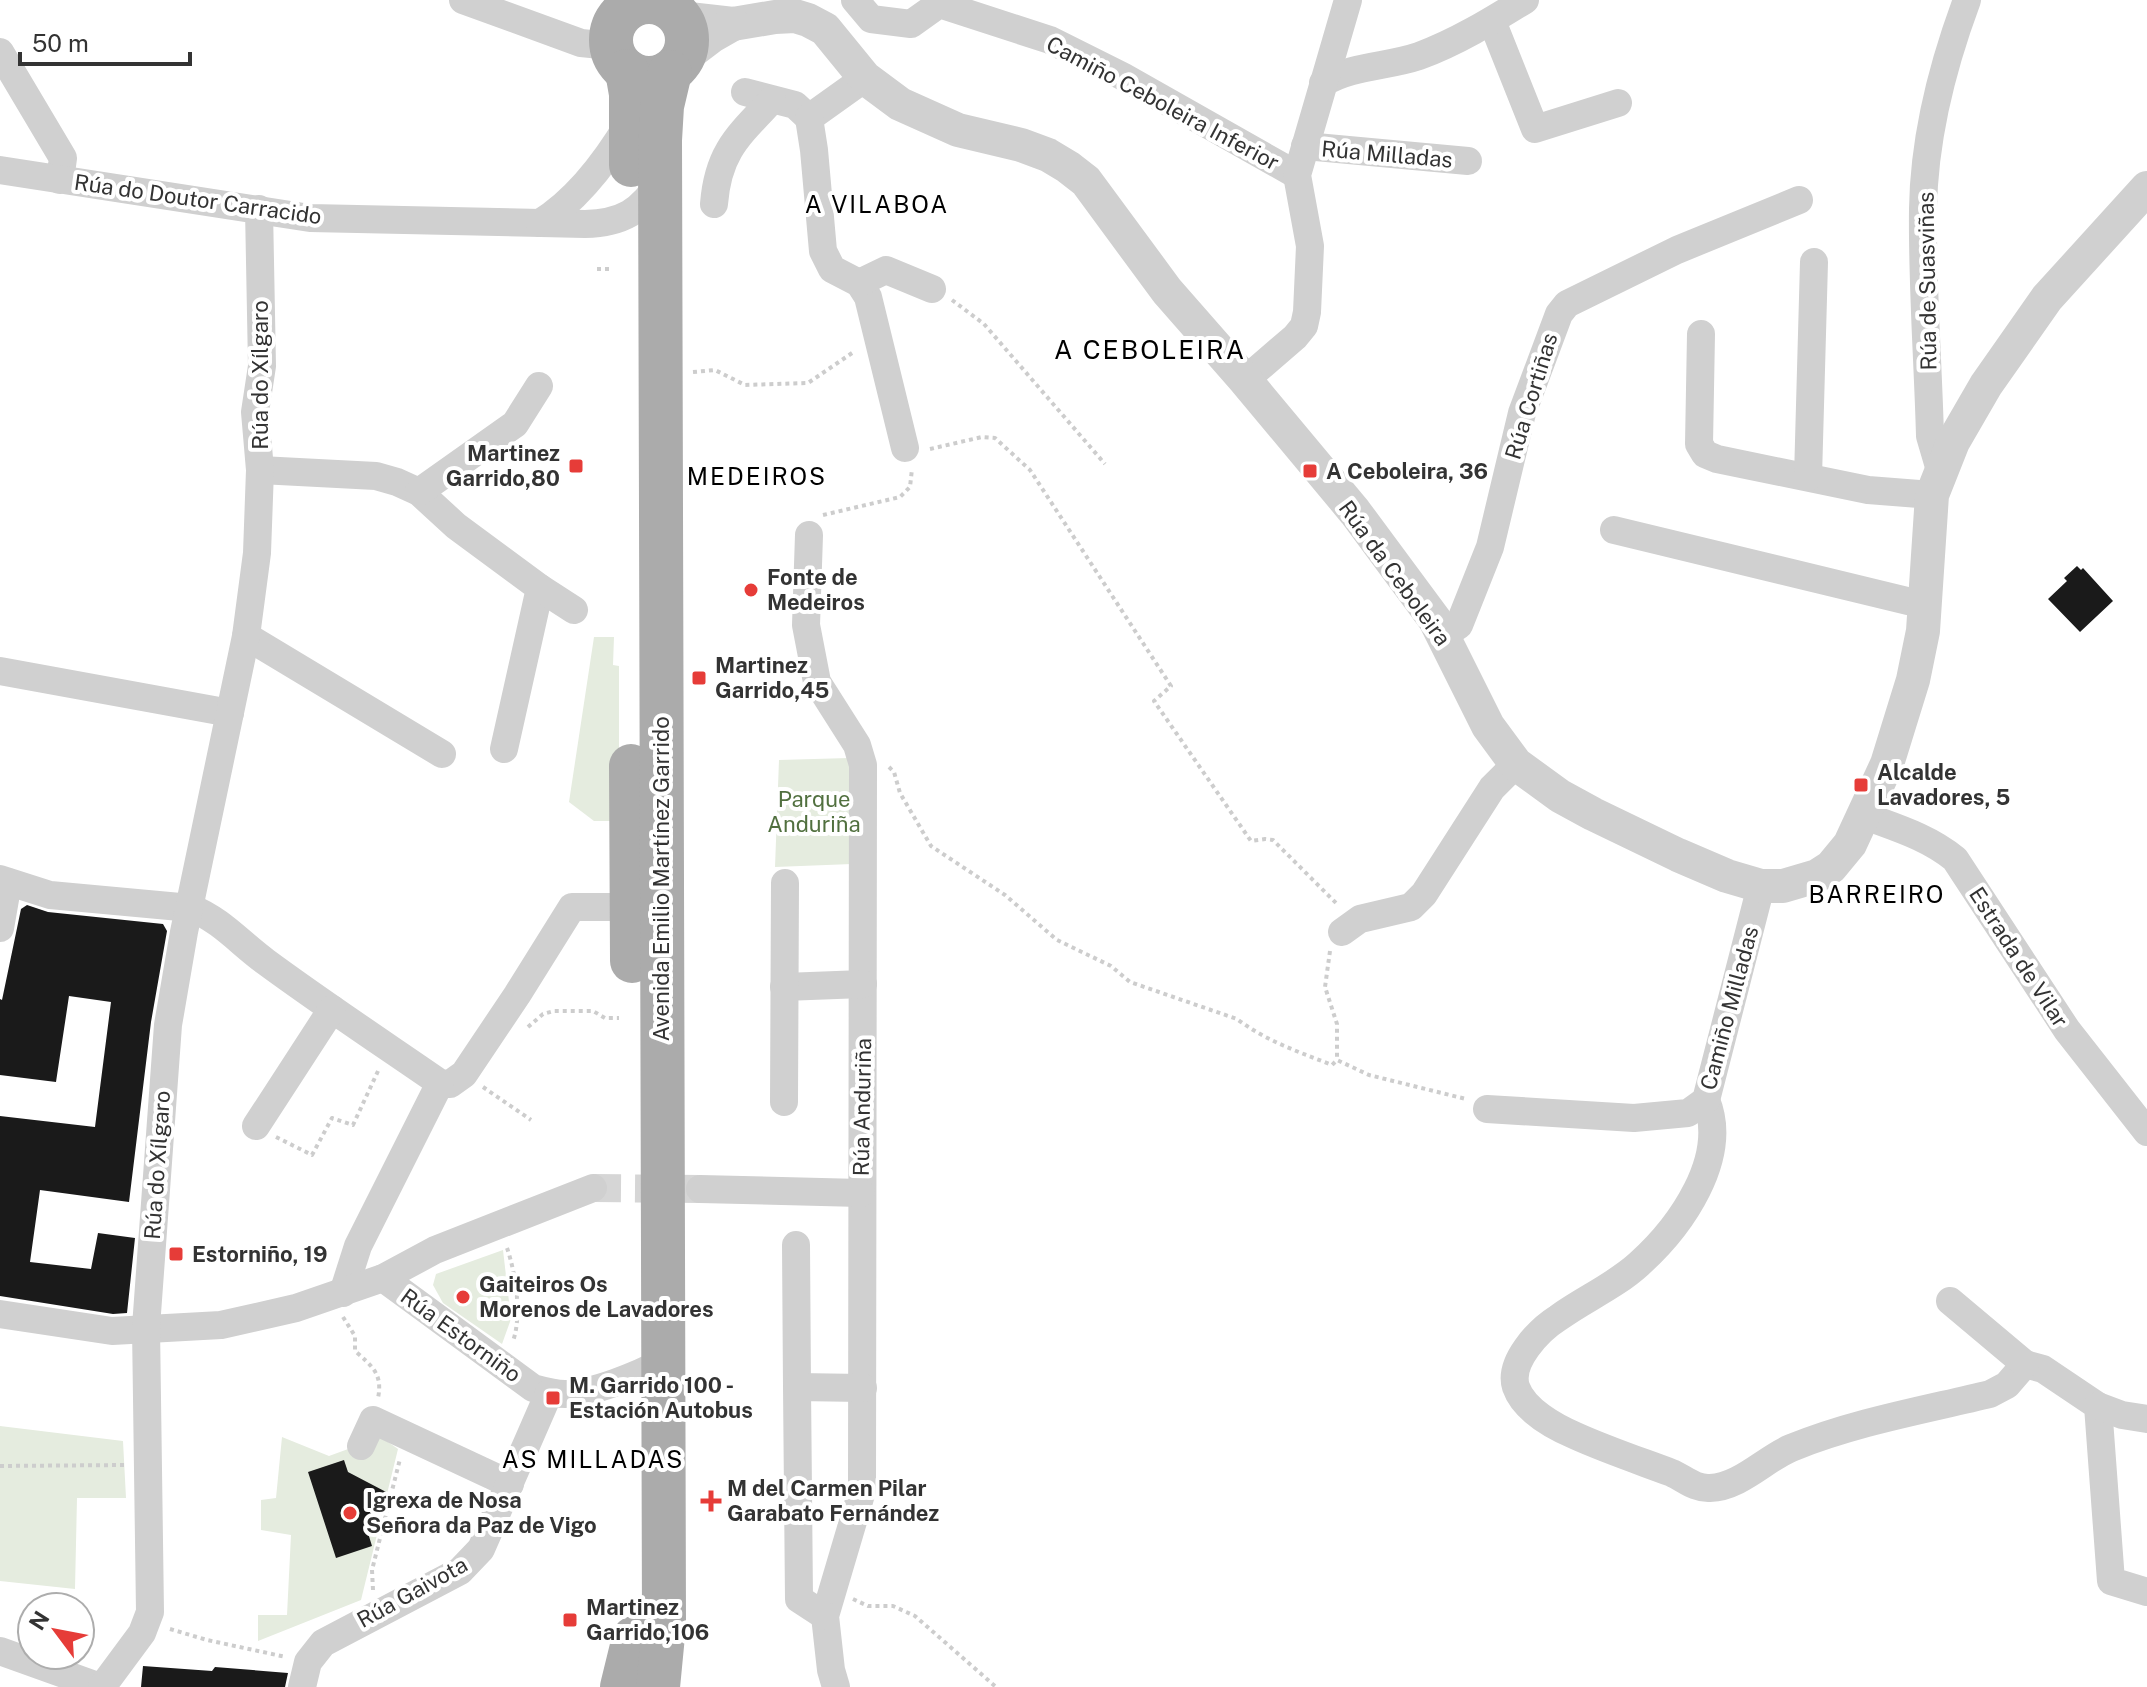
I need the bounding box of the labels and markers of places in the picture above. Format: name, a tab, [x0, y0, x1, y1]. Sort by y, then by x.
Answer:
place label: Martinez Garrido,80	[446, 440, 560, 491]
marker: Martinez Garrido,80	[567, 457, 585, 475]
place label: A Ceboleira, 36	[1326, 458, 1488, 484]
marker: A Ceboleira, 36	[1301, 462, 1319, 480]
place label: Fonte de Medeiros	[767, 564, 865, 615]
marker: Fonte de Medeiros	[742, 581, 760, 599]
place label: Martinez Garrido,45	[715, 652, 829, 703]
marker: Martinez Garrido,45	[690, 669, 708, 687]
place label: Alcalde Lavadores, 5	[1877, 759, 2010, 810]
marker: Alcalde Lavadores, 5	[1852, 776, 1870, 794]
place label: Estorniño, 19	[192, 1241, 328, 1267]
marker: Estorniño, 19	[167, 1245, 185, 1263]
place label: Gaiteiros Os Morenos de Lavadores	[479, 1271, 714, 1322]
marker: Gaiteiros Os Morenos de Lavadores	[454, 1288, 472, 1306]
place label: M. Garrido 100 - Estación Autobus	[569, 1372, 753, 1423]
marker: M. Garrido 100 - Estación Autobus	[544, 1389, 562, 1407]
place label: M del Carmen Pilar Garabato Fernández	[727, 1475, 939, 1526]
place label: Igrexa de Nosa Señora da Paz de Vigo	[366, 1487, 597, 1538]
marker: M del Carmen Pilar Garabato Fernández	[702, 1492, 720, 1510]
marker: Igrexa de Nosa Señora da Paz de Vigo	[341, 1504, 359, 1522]
place label: Martinez Garrido,106	[586, 1594, 709, 1645]
marker: Martinez Garrido,106	[561, 1611, 579, 1629]

